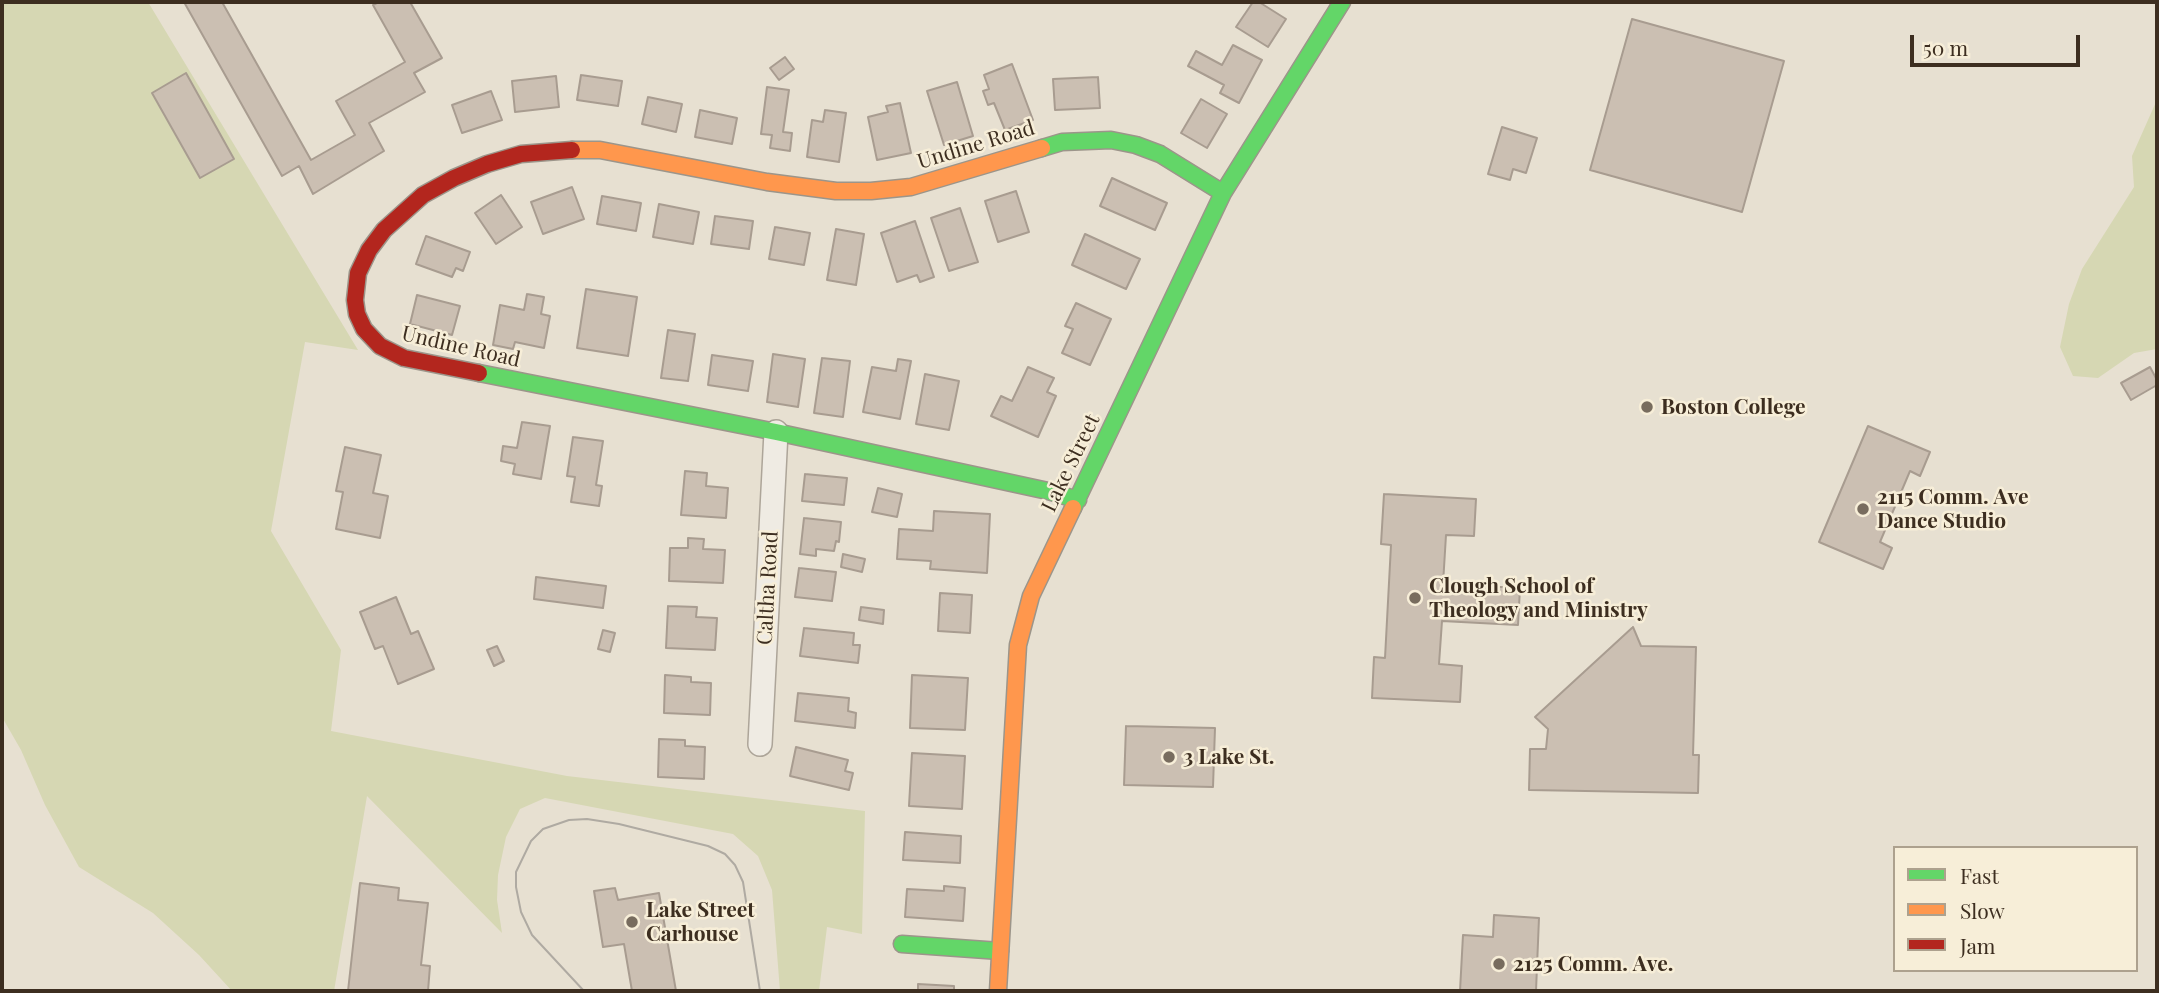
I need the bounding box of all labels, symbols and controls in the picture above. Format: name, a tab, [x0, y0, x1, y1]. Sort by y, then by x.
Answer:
scale bar	[1914, 21, 2084, 65]
text: 50 m	[1923, 33, 1968, 61]
street label: Undine Road	[914, 115, 1038, 175]
street label: Undine Road	[399, 321, 523, 373]
place label: Boston College	[1661, 394, 1806, 420]
marker: Boston College	[1639, 399, 1655, 415]
street label: Lake Street	[1036, 410, 1106, 516]
place label: 2115 Comm. Ave Dance Studio	[1877, 484, 2029, 534]
marker: 2115 Comm. Ave Dance Studio	[1855, 501, 1871, 517]
street label: Caltha Road	[752, 530, 784, 646]
place label: Clough School of Theology and Ministry	[1429, 573, 1648, 623]
marker: Clough School of Theology and Ministry	[1407, 590, 1423, 606]
place label: 3 Lake St.	[1183, 744, 1274, 770]
marker: 3 Lake St.	[1161, 749, 1177, 765]
legend	[1893, 846, 2138, 972]
text: Fast	[1960, 861, 1999, 889]
text: Slow	[1960, 896, 2005, 924]
place label: Lake Street Carhouse	[646, 897, 755, 947]
marker: Lake Street Carhouse	[624, 914, 640, 930]
text: Jam	[1960, 931, 1996, 959]
place label: 2125 Comm. Ave.	[1513, 951, 1673, 977]
marker: 2125 Comm. Ave.	[1491, 956, 1507, 972]

